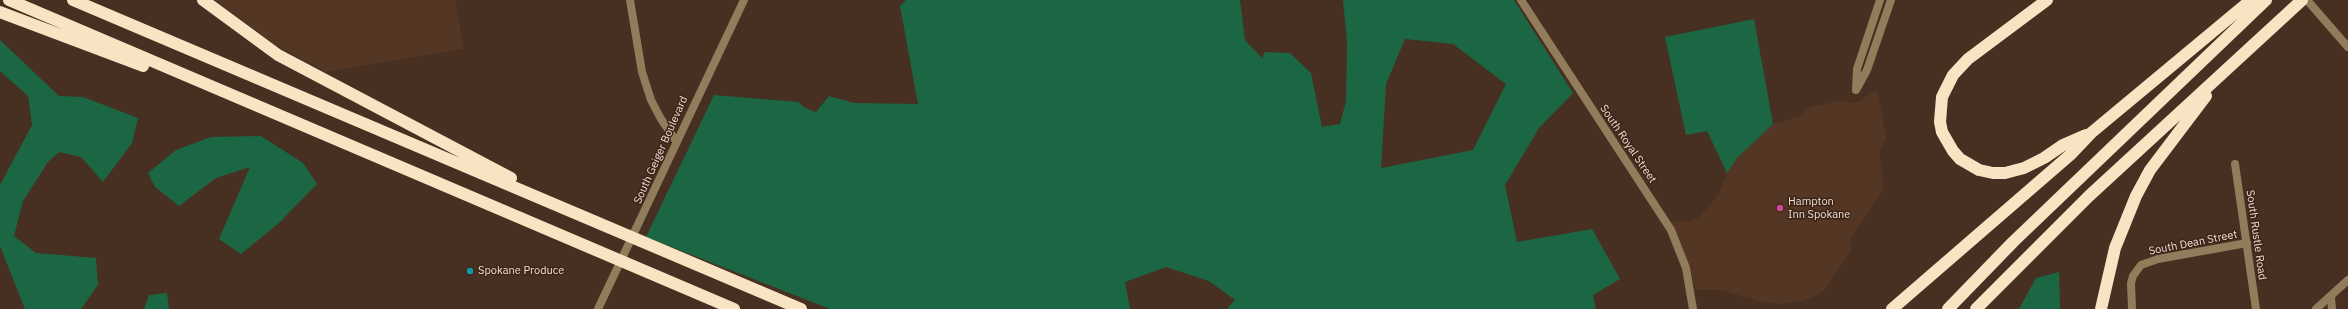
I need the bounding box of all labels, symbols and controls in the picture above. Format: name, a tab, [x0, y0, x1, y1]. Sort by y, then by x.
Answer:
street label: South Geiger Boulevard	[631, 94, 691, 206]
street label: South Royal Street	[1597, 102, 1659, 186]
street label: South Rustle Road	[2243, 189, 2269, 281]
place label: Hampton Inn Spokane	[1788, 195, 1850, 221]
marker: Hampton Inn Spokane	[1775, 203, 1785, 213]
street label: South Dean Street	[2148, 228, 2238, 258]
place label: Spokane Produce	[478, 264, 564, 278]
marker: Spokane Produce	[465, 266, 475, 276]

